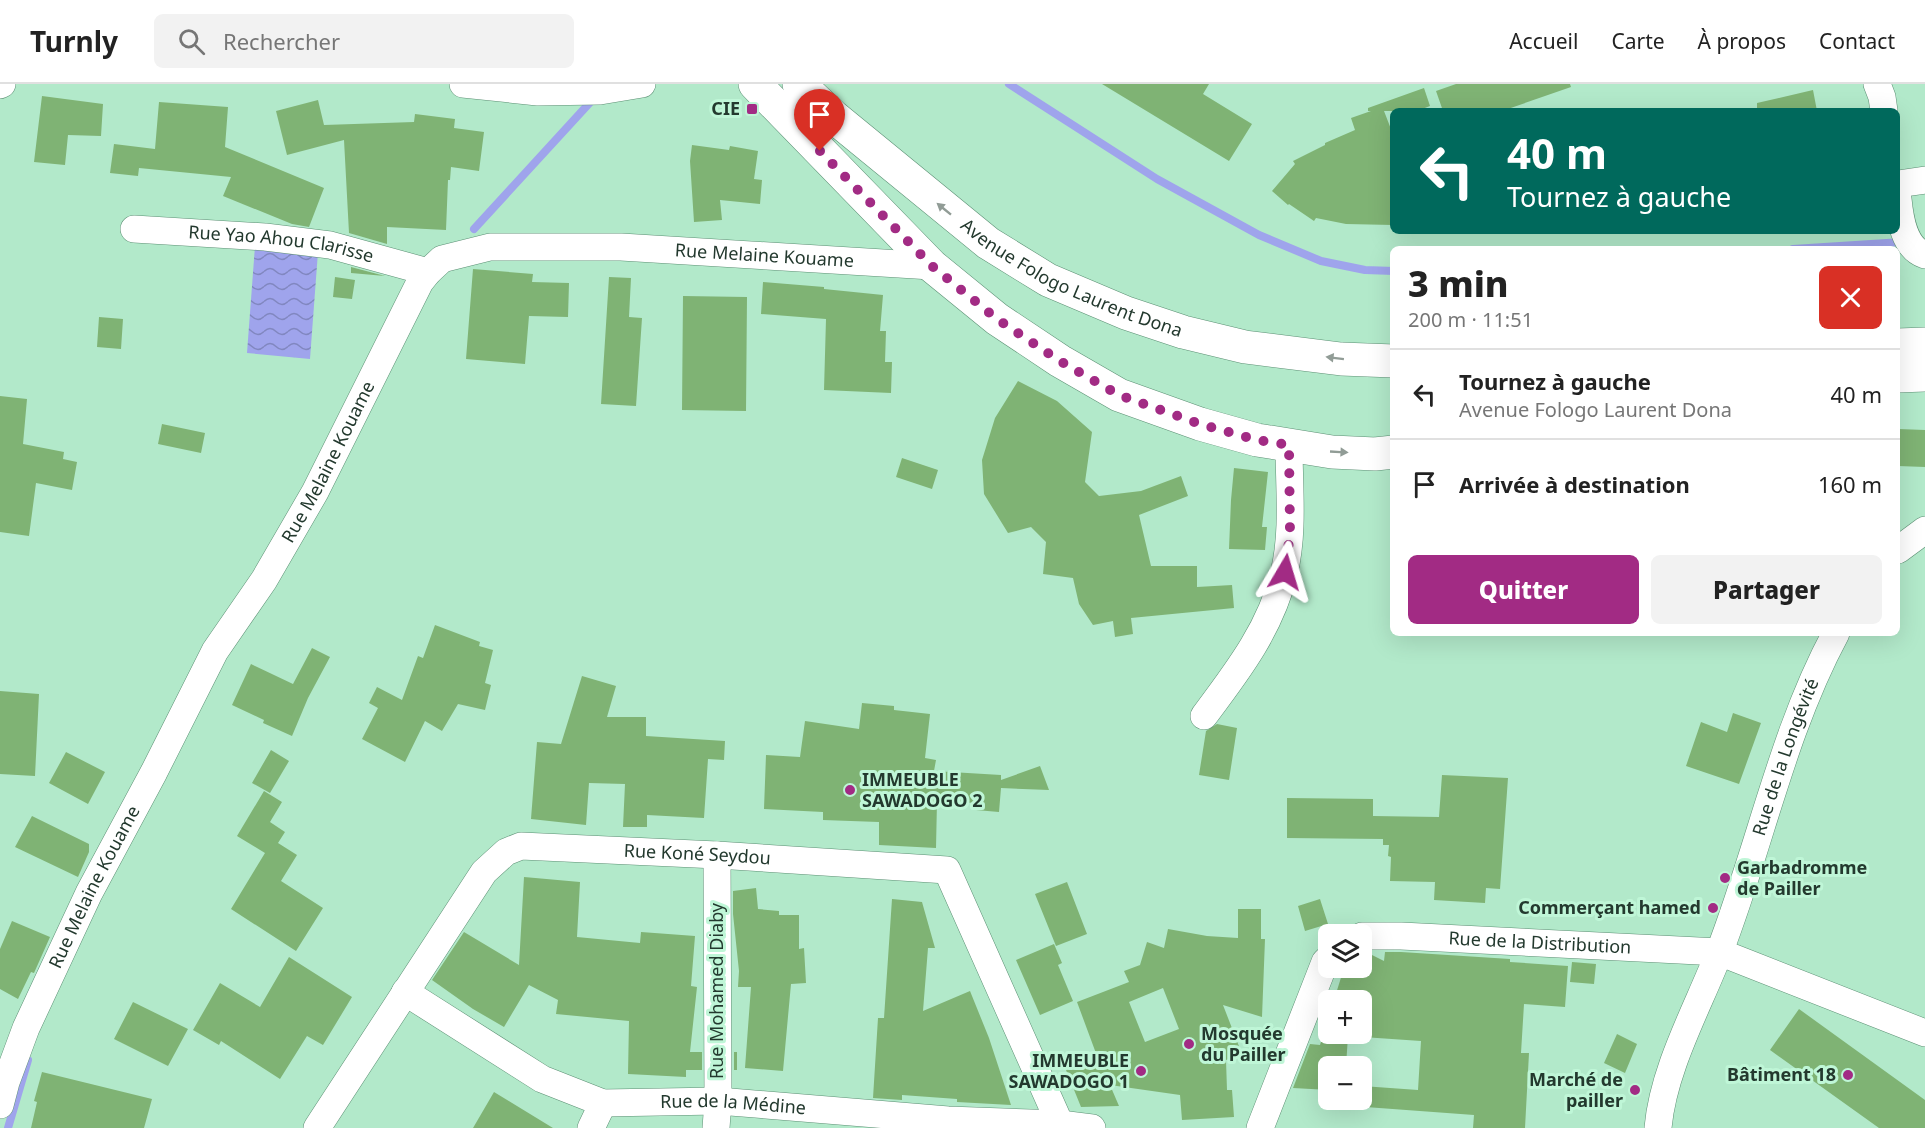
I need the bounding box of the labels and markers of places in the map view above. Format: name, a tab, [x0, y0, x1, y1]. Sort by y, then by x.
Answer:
pin	[794, 89, 845, 151]
place label: CIE	[711, 96, 740, 120]
marker: CIE	[745, 102, 759, 116]
place label: IMMEUBLE SAWADOGO 2	[862, 767, 982, 812]
marker: IMMEUBLE SAWADOGO 2	[843, 783, 857, 797]
place label: Garbadromme de Pailler	[1737, 855, 1867, 900]
marker: Garbadromme de Pailler	[1718, 871, 1732, 885]
place label: Commerçant hamed	[1518, 895, 1701, 919]
marker: Commerçant hamed	[1706, 901, 1720, 915]
place label: Mosquée du Pailler	[1201, 1021, 1286, 1066]
marker: Mosquée du Pailler	[1182, 1037, 1196, 1051]
place label: IMMEUBLE SAWADOGO 1	[1009, 1048, 1129, 1093]
place label: Bâtiment 18	[1727, 1062, 1836, 1086]
marker: IMMEUBLE SAWADOGO 1	[1134, 1064, 1148, 1078]
place label: Marché de pailler	[1529, 1067, 1623, 1112]
marker: Bâtiment 18	[1841, 1068, 1855, 1082]
marker: Marché de pailler	[1628, 1083, 1642, 1097]

